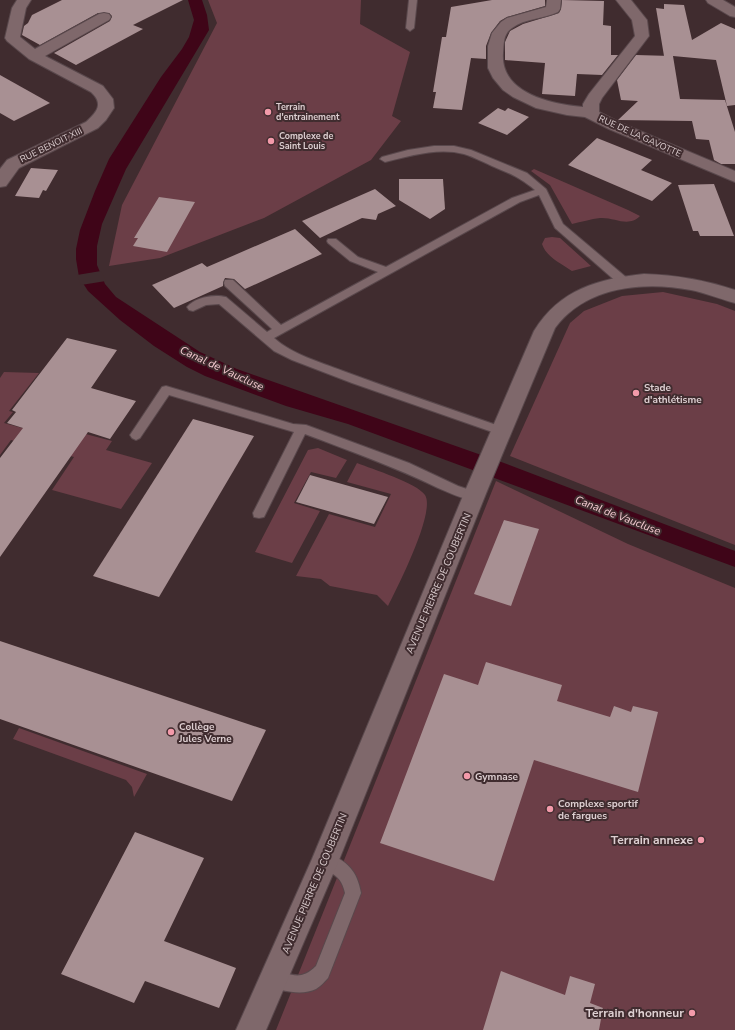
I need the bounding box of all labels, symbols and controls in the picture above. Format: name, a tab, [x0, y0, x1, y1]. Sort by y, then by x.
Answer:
place label: Terrain d'entrainement	[276, 101, 340, 123]
marker: Terrain d'entrainement	[263, 107, 273, 117]
street label: RUE DE LA GAVOTTE	[597, 112, 683, 160]
street label: RUE BENOIT XIII	[18, 125, 84, 165]
place label: Complexe de Saint Louis	[279, 130, 333, 152]
marker: Complexe de Saint Louis	[266, 136, 276, 146]
water label: Canal de Vaucluse	[177, 342, 266, 395]
place label: Stade d'athlétisme	[644, 381, 702, 407]
marker: Stade d'athlétisme	[631, 388, 641, 398]
water label: Canal de Vaucluse	[573, 492, 663, 539]
street label: AVENUE PIERRE DE COUBERTIN	[403, 511, 475, 656]
place label: Collège Jules Verne	[178, 720, 232, 746]
marker: Collège Jules Verne	[166, 727, 176, 737]
place label: Gymnase	[475, 770, 519, 784]
marker: Gymnase	[462, 771, 472, 781]
place label: Complexe sportif de fargues	[558, 797, 638, 823]
marker: Complexe sportif de fargues	[545, 804, 555, 814]
street label: AVENUE PIERRE DE COUBERTIN	[279, 811, 351, 956]
place label: Terrain annexe	[611, 832, 693, 848]
marker: Terrain annexe	[696, 835, 706, 845]
place label: Terrain d'honneur	[586, 1005, 684, 1021]
marker: Terrain d'honneur	[687, 1008, 697, 1018]

